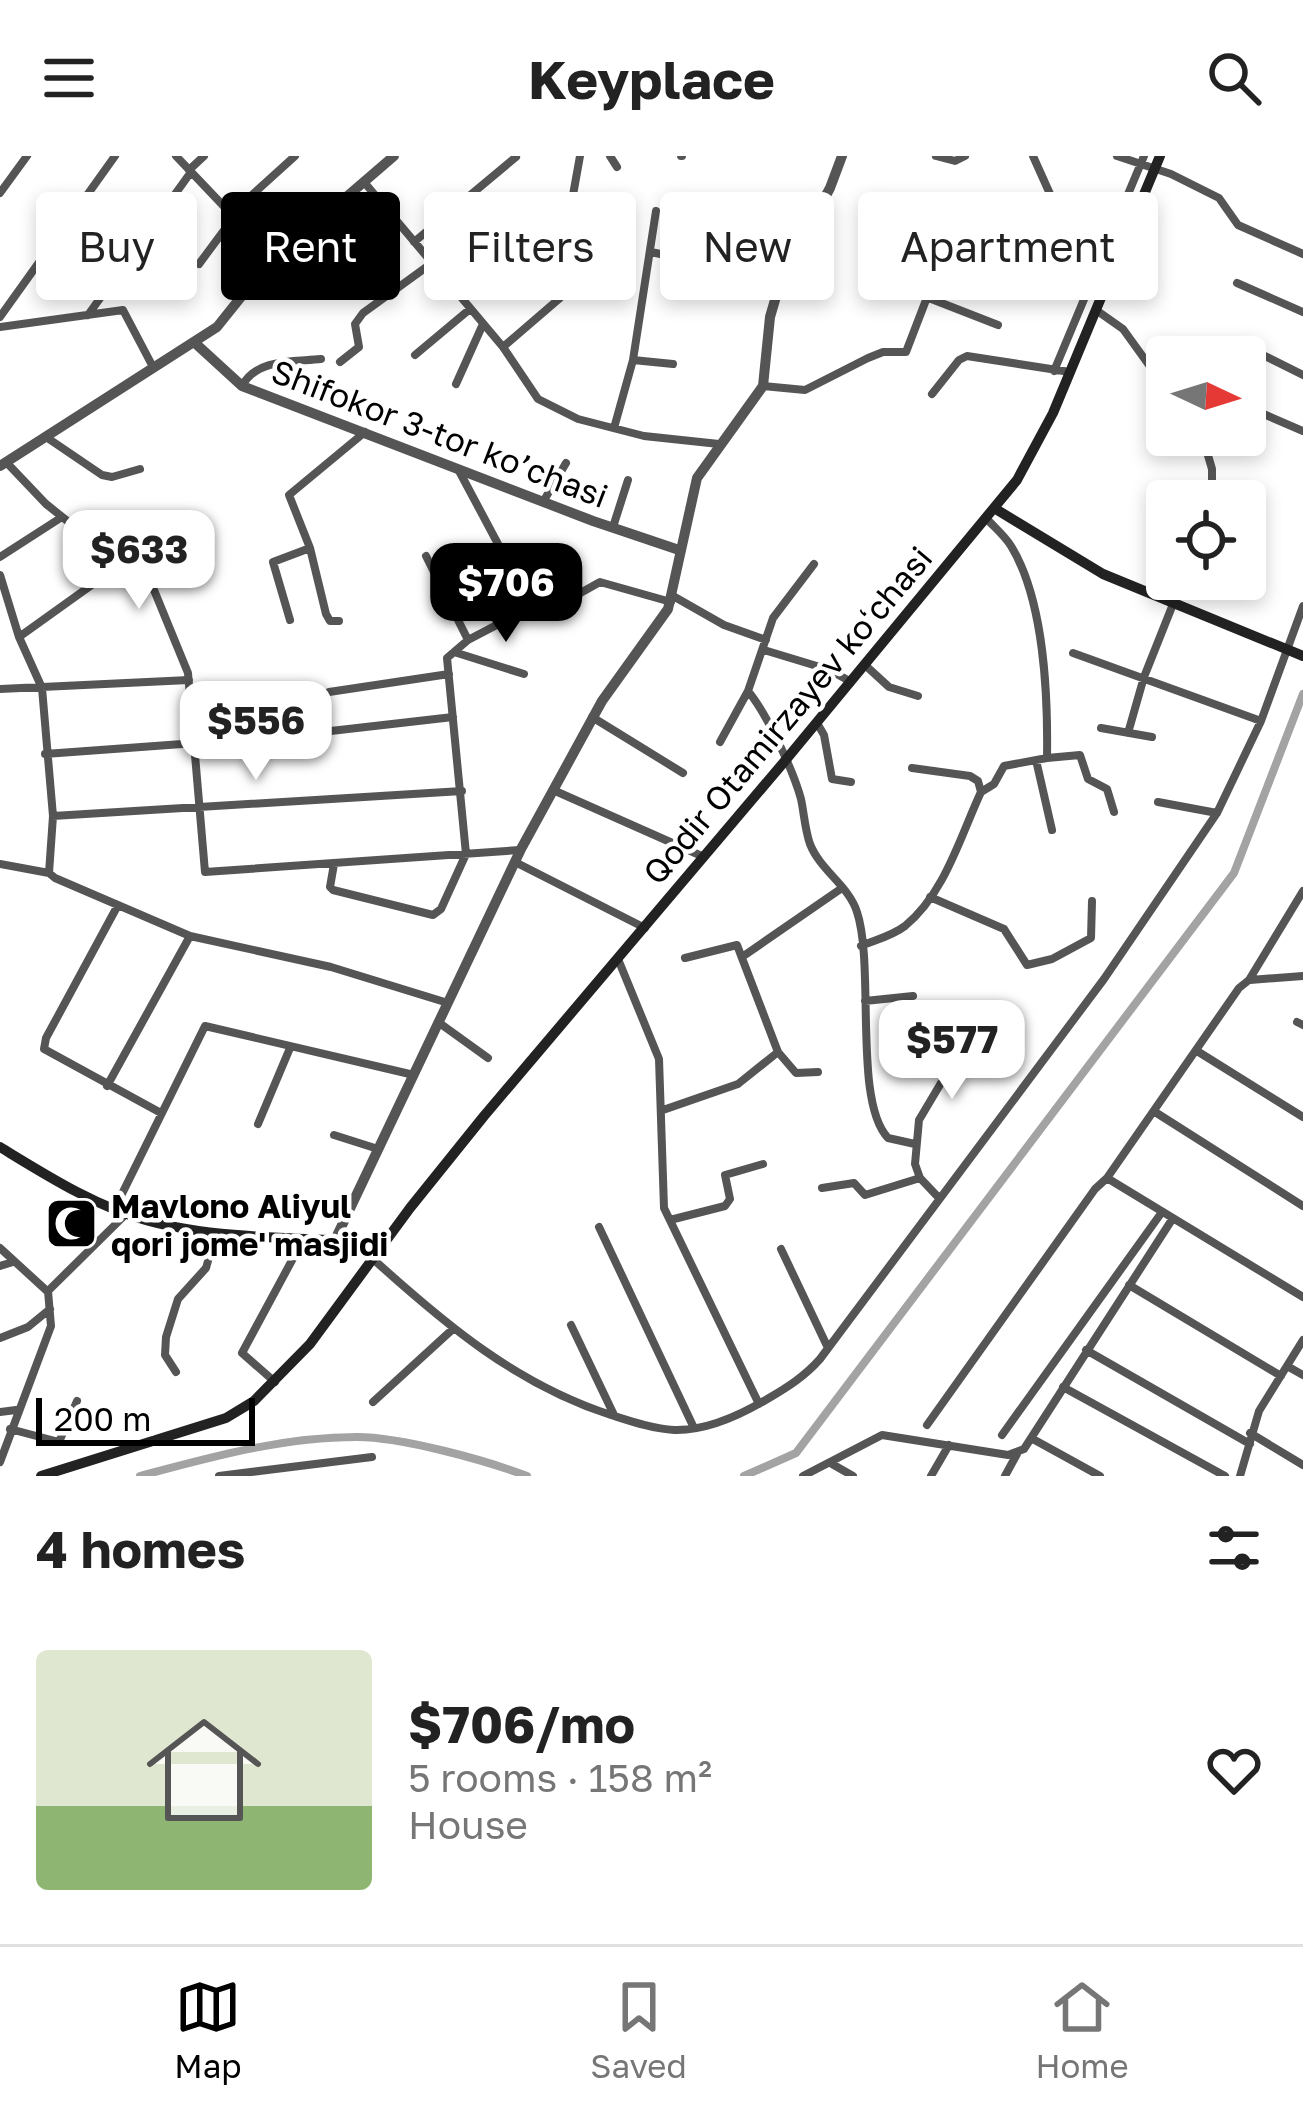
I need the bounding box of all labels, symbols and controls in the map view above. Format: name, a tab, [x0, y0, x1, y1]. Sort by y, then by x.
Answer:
icon: menu	[36, 45, 102, 111]
icon: search	[1201, 45, 1267, 111]
text: Keyplace	[528, 46, 775, 111]
chip: Buy	[36, 192, 197, 300]
chip: Rent	[221, 192, 400, 300]
chip: Filters	[424, 192, 636, 300]
chip: New	[660, 192, 834, 300]
chip: Apartment	[858, 192, 1158, 300]
north arrow	[1146, 336, 1266, 456]
map controls	[1146, 336, 1266, 600]
street label: Shifokor 3-tor koʼchasi	[266, 351, 614, 515]
button: locate	[1146, 480, 1266, 600]
pin: $633	[68, 510, 210, 612]
text: $633	[90, 525, 188, 572]
street label: Qodir Otamirzayev koʻchasi	[634, 538, 940, 892]
pin: $706	[435, 543, 577, 645]
text: $706	[457, 558, 555, 605]
pin: $556	[185, 681, 327, 783]
text: $556	[207, 696, 305, 743]
pin: $577	[881, 1000, 1023, 1102]
text: $577	[906, 1015, 998, 1062]
place label: Mavlono Aliyul qori jome' masjidi	[111, 1186, 388, 1263]
mosque icon: Mavlono Aliyul qori jome' masjidi	[44, 1196, 100, 1252]
scale bar	[36, 1392, 255, 1445]
text: 200 m	[54, 1399, 152, 1438]
icon: filters	[1201, 1515, 1267, 1581]
text: 4 homes	[36, 1518, 245, 1579]
text: $706/mo	[408, 1693, 635, 1754]
icon: home	[132, 1698, 276, 1842]
icon: heart	[1201, 1737, 1267, 1803]
text: 5 rooms · 158 m²	[408, 1754, 712, 1801]
text: House	[408, 1801, 528, 1848]
tab: Map	[174, 1974, 242, 2085]
tab: Saved	[590, 1974, 687, 2085]
tab: Home	[1035, 1974, 1129, 2085]

